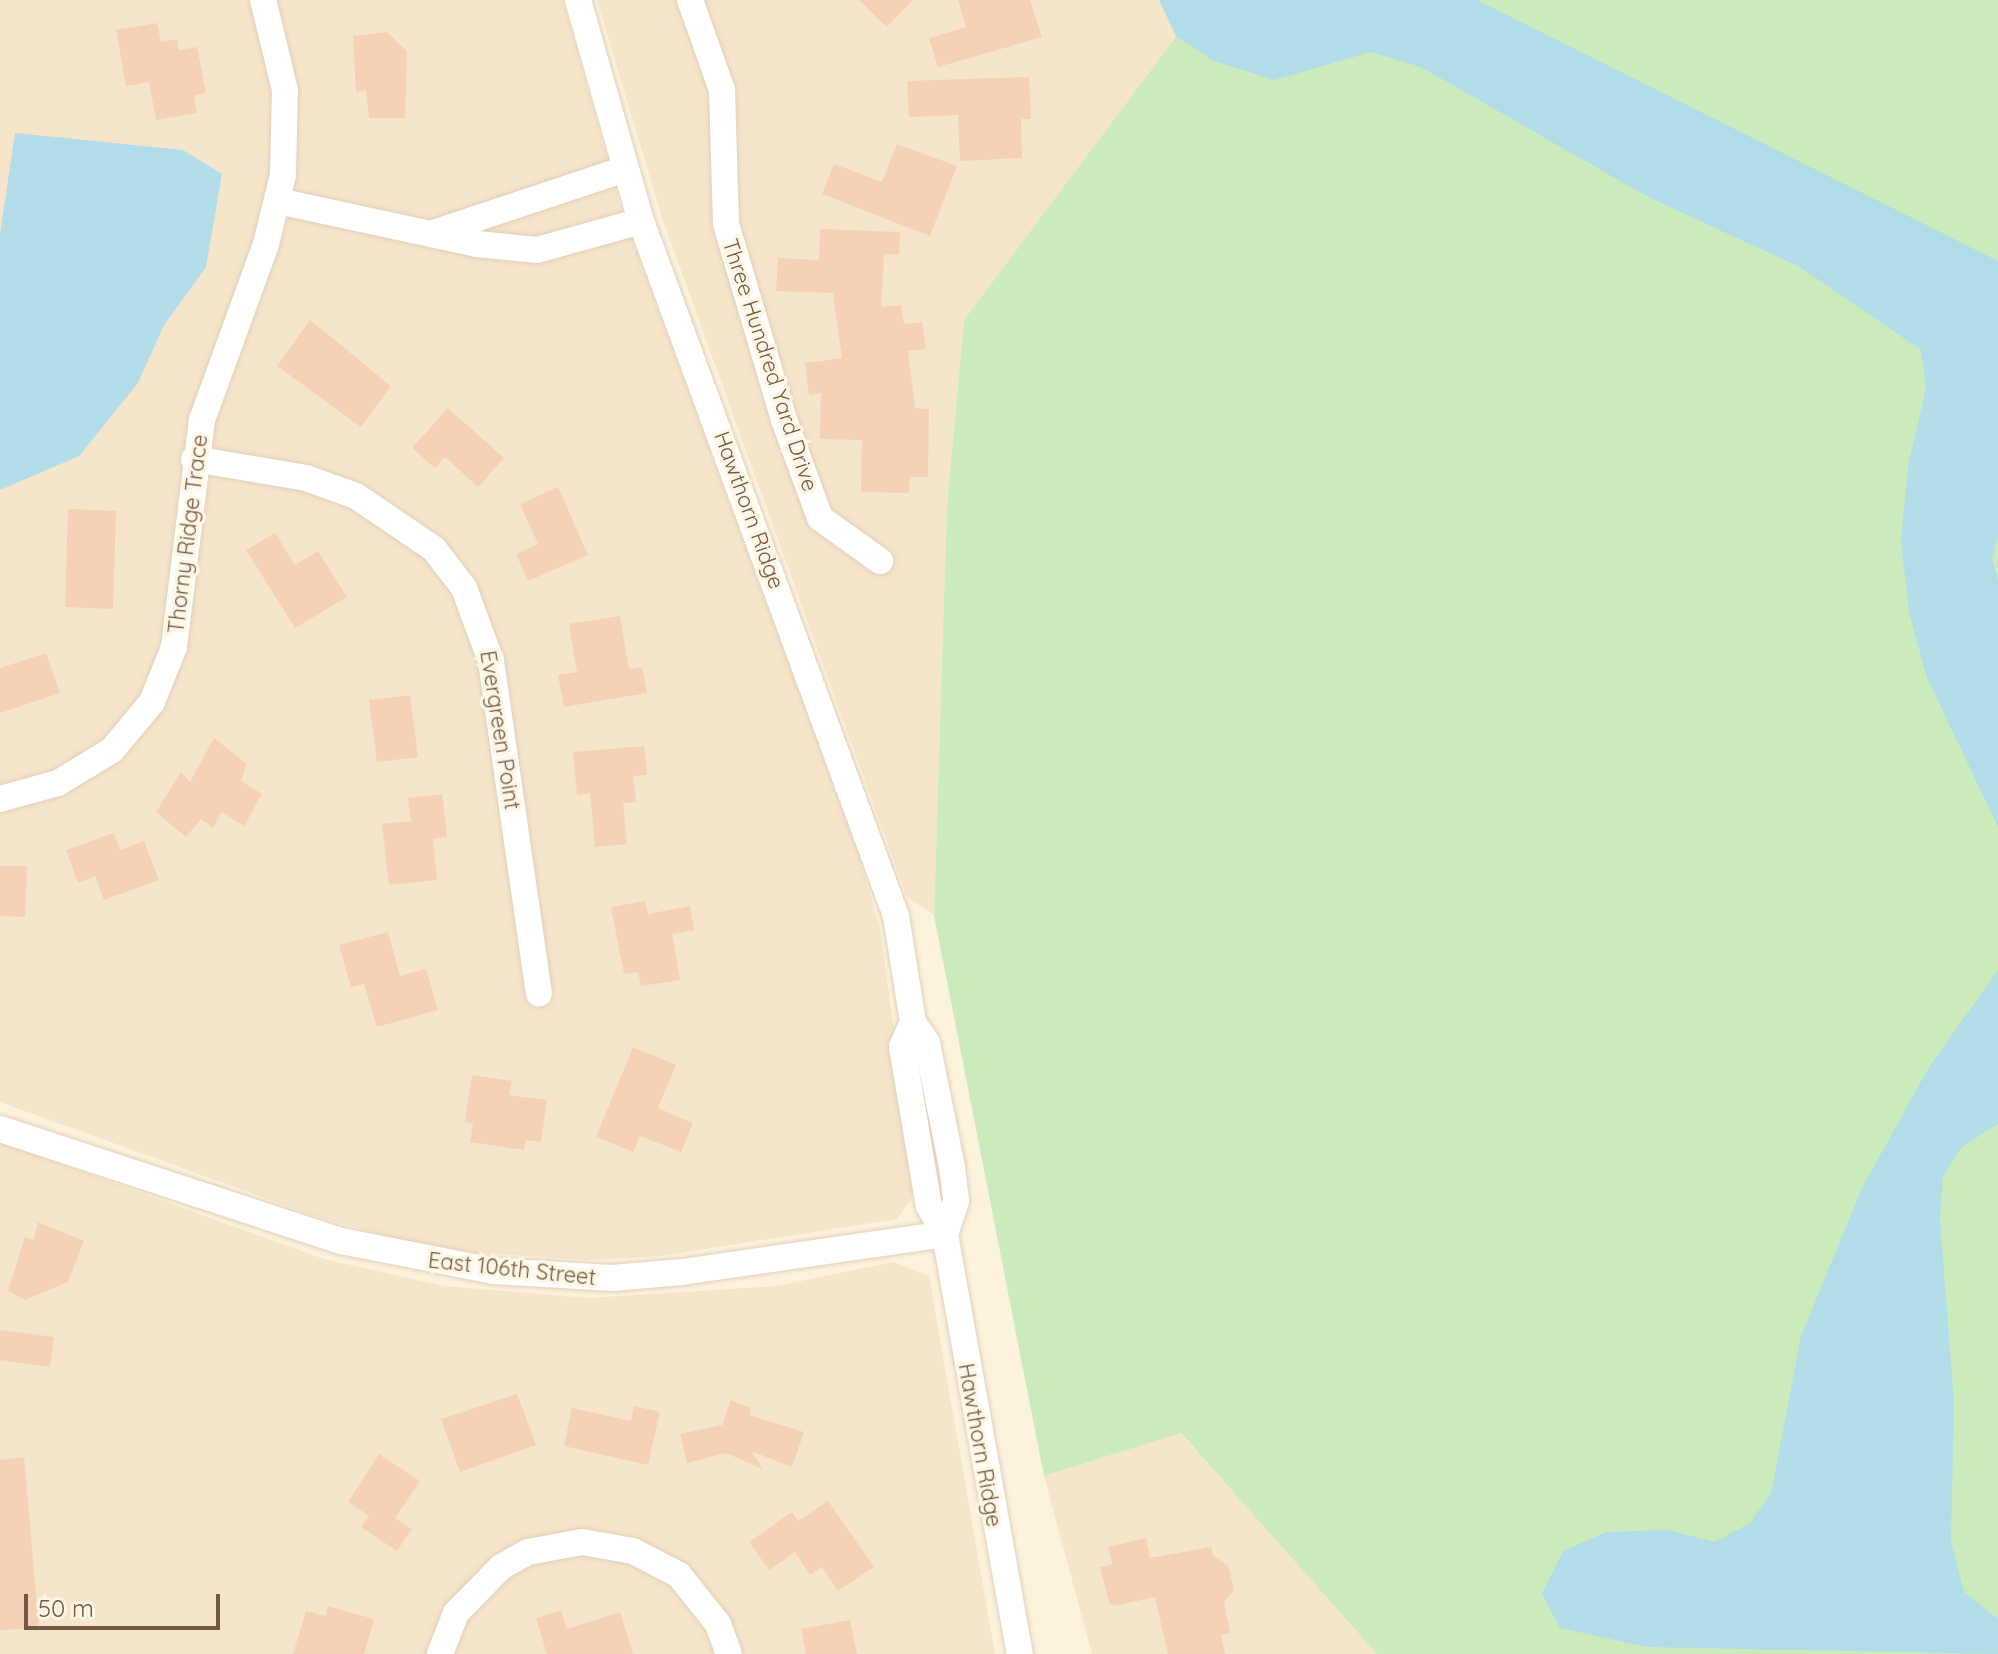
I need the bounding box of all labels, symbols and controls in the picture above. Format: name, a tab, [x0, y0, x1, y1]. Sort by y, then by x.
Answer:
street label: Three Hundred Yard Drive	[717, 235, 823, 495]
street label: Hawthorn Ridge	[708, 428, 790, 592]
street label: Thorny Ridge Trace	[163, 433, 213, 635]
street label: Evergreen Point	[474, 649, 526, 811]
street label: East 106th Street	[427, 1247, 597, 1291]
street label: Hawthorn Ridge	[953, 1361, 1007, 1529]
scale bar	[28, 1578, 224, 1628]
text: 50 m	[38, 1593, 94, 1623]

